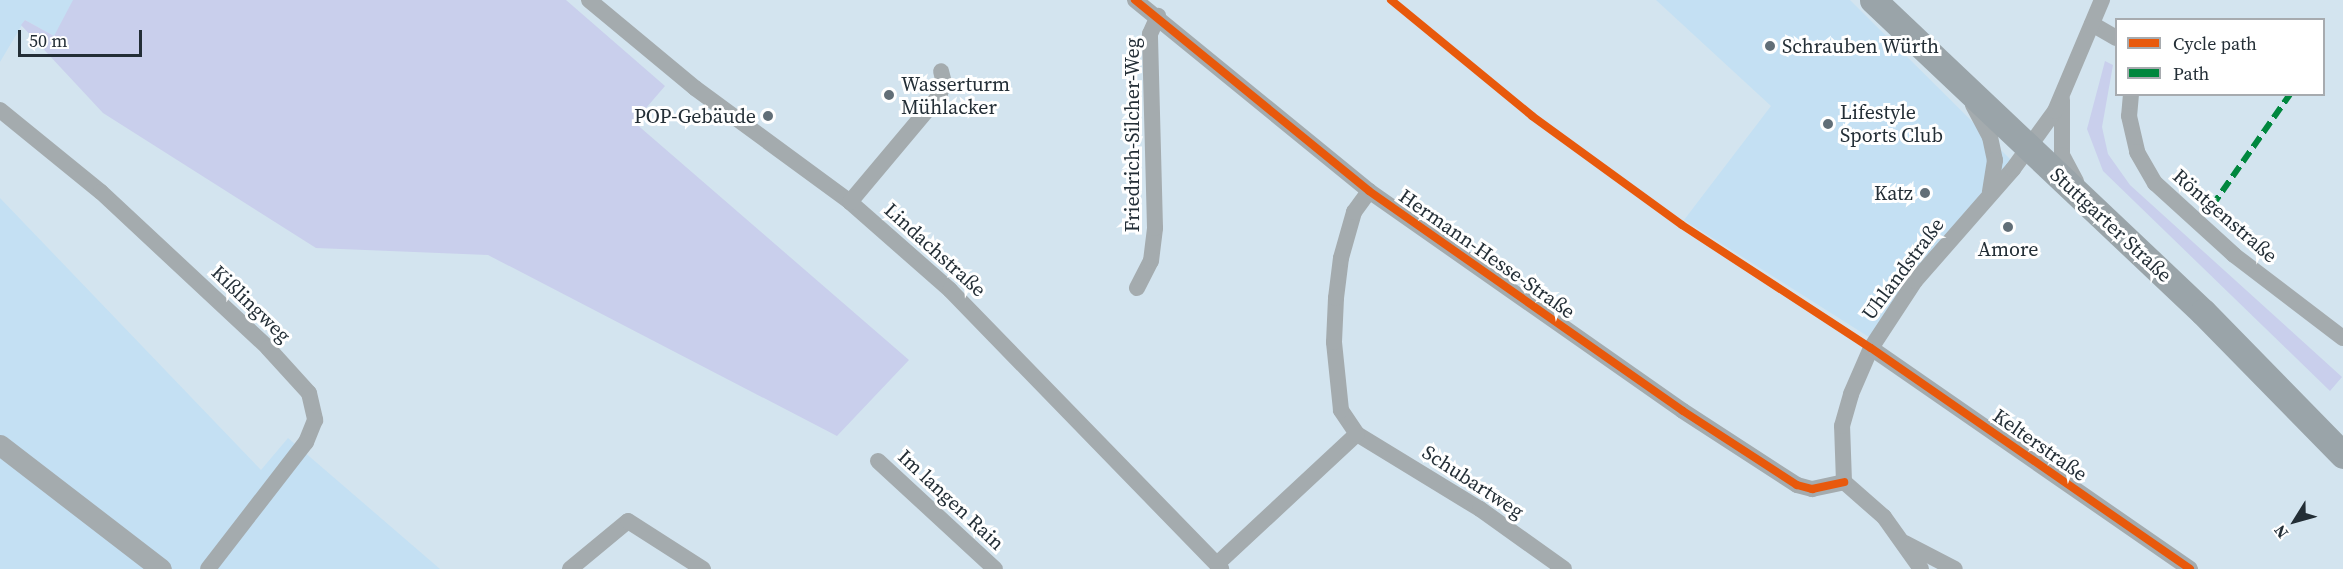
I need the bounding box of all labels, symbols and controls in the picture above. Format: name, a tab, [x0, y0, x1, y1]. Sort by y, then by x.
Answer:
scale bar	[21, 18, 146, 56]
legend	[2115, 18, 2325, 96]
text: 50 m	[29, 28, 67, 53]
text: Cycle path	[2173, 31, 2257, 56]
place label: Schrauben Würth	[1782, 34, 1940, 58]
street label: Friedrich-Silcher-Weg	[1120, 38, 1144, 232]
marker: Schrauben Würth	[1763, 39, 1777, 53]
text: Path	[2173, 61, 2209, 86]
place label: Wasserturm Mühlacker	[901, 72, 1010, 119]
marker: Wasserturm Mühlacker	[882, 88, 896, 102]
place label: Lifestyle Sports Club	[1840, 100, 1943, 147]
place label: POP-Gebäude	[634, 104, 756, 128]
marker: POP-Gebäude	[761, 109, 775, 123]
marker: Lifestyle Sports Club	[1821, 117, 1835, 131]
street label: Stuttgarter Straße	[2045, 163, 2177, 287]
street label: Röntgenstraße	[2168, 164, 2282, 268]
place label: Katz	[1874, 181, 1913, 205]
street label: Hermann-Hesse-Straße	[1394, 184, 1580, 324]
marker: Katz	[1918, 186, 1932, 200]
street label: Lindachstraße	[879, 198, 991, 302]
street label: Uhlandstraße	[1857, 213, 1949, 325]
marker: Amore	[2001, 220, 2015, 234]
place label: Amore	[1978, 237, 2038, 261]
street label: Kißlingweg	[206, 260, 296, 348]
street label: Kelterstraße	[1988, 404, 2092, 486]
street label: Schubartweg	[1418, 440, 1528, 524]
street label: Im langen Rain	[893, 445, 1009, 555]
north arrow	[2265, 491, 2325, 551]
text: N	[2268, 521, 2293, 543]

